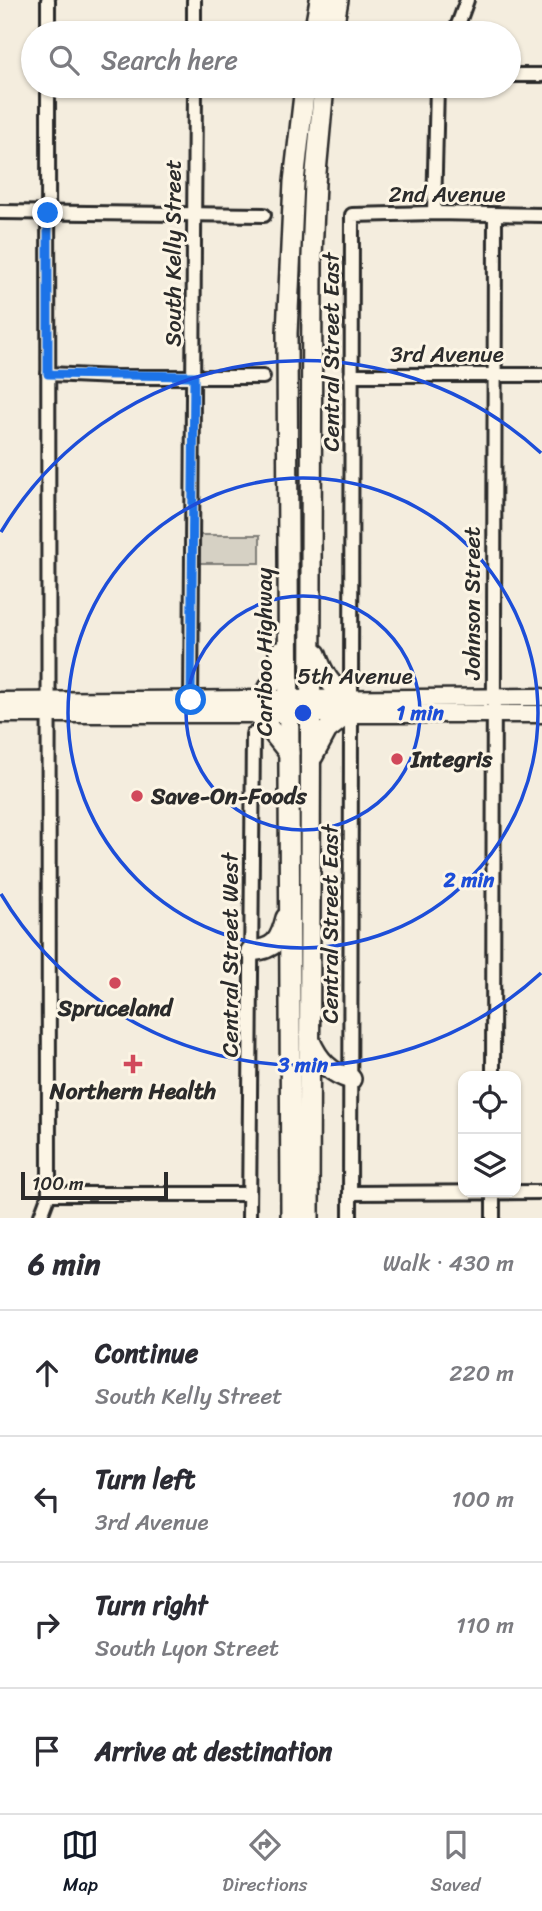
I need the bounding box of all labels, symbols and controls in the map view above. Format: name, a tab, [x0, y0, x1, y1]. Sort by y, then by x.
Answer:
search box	[21, 21, 521, 98]
text: Search here	[101, 37, 238, 83]
icon: search	[45, 41, 83, 79]
street label: South Kelly Street	[153, 159, 194, 347]
street label: 2nd Avenue	[388, 174, 506, 215]
route end	[32, 197, 63, 228]
street label: Central Street East	[311, 251, 352, 452]
street label: 3rd Avenue	[390, 334, 504, 375]
street label: Johnson Street	[452, 526, 493, 681]
street label: Cariboo Highway	[244, 568, 285, 736]
street label: 5th Avenue	[297, 656, 413, 697]
route start	[175, 684, 206, 715]
text: 1 min	[396, 694, 445, 732]
centre of rings	[291, 701, 315, 725]
place label: Integris	[410, 739, 493, 780]
marker: Integris	[389, 751, 405, 767]
place label: Save-On-Foods	[150, 776, 308, 817]
marker: Save-On-Foods	[129, 788, 145, 804]
street label: Central Street East	[310, 823, 351, 1024]
street label: Central Street West	[210, 851, 251, 1057]
text: 2 min	[443, 861, 495, 899]
marker: Spruceland	[107, 975, 123, 991]
place label: Spruceland	[57, 988, 174, 1029]
text: 3 min	[277, 1046, 329, 1084]
marker: Northern Health	[123, 1054, 143, 1074]
place label: Northern Health	[49, 1071, 216, 1112]
map controls	[458, 1071, 521, 1197]
button: locate	[458, 1071, 521, 1134]
button: layers	[458, 1134, 521, 1197]
text: 100 m	[32, 1167, 84, 1200]
scale bar	[21, 1169, 168, 1201]
text: 6 min	[28, 1237, 100, 1291]
text: Walk · 430 m	[383, 1243, 514, 1284]
text: Continue	[95, 1330, 198, 1376]
text: 220 m	[449, 1353, 514, 1394]
icon: ahead	[28, 1354, 66, 1392]
text: South Kelly Street	[95, 1376, 282, 1417]
text: Turn left	[95, 1456, 195, 1502]
text: 100 m	[451, 1479, 514, 1520]
icon: left	[28, 1480, 66, 1518]
text: 3rd Avenue	[95, 1502, 209, 1543]
text: Turn right	[95, 1582, 208, 1628]
text: 110 m	[456, 1605, 514, 1646]
icon: right	[28, 1606, 66, 1644]
text: South Lyon Street	[95, 1628, 279, 1669]
text: Arrive at destination	[95, 1728, 332, 1774]
icon: arrive	[28, 1732, 66, 1770]
tab: Map	[61, 1826, 99, 1901]
tab: Directions	[222, 1826, 308, 1901]
tab: Saved	[430, 1826, 481, 1901]

